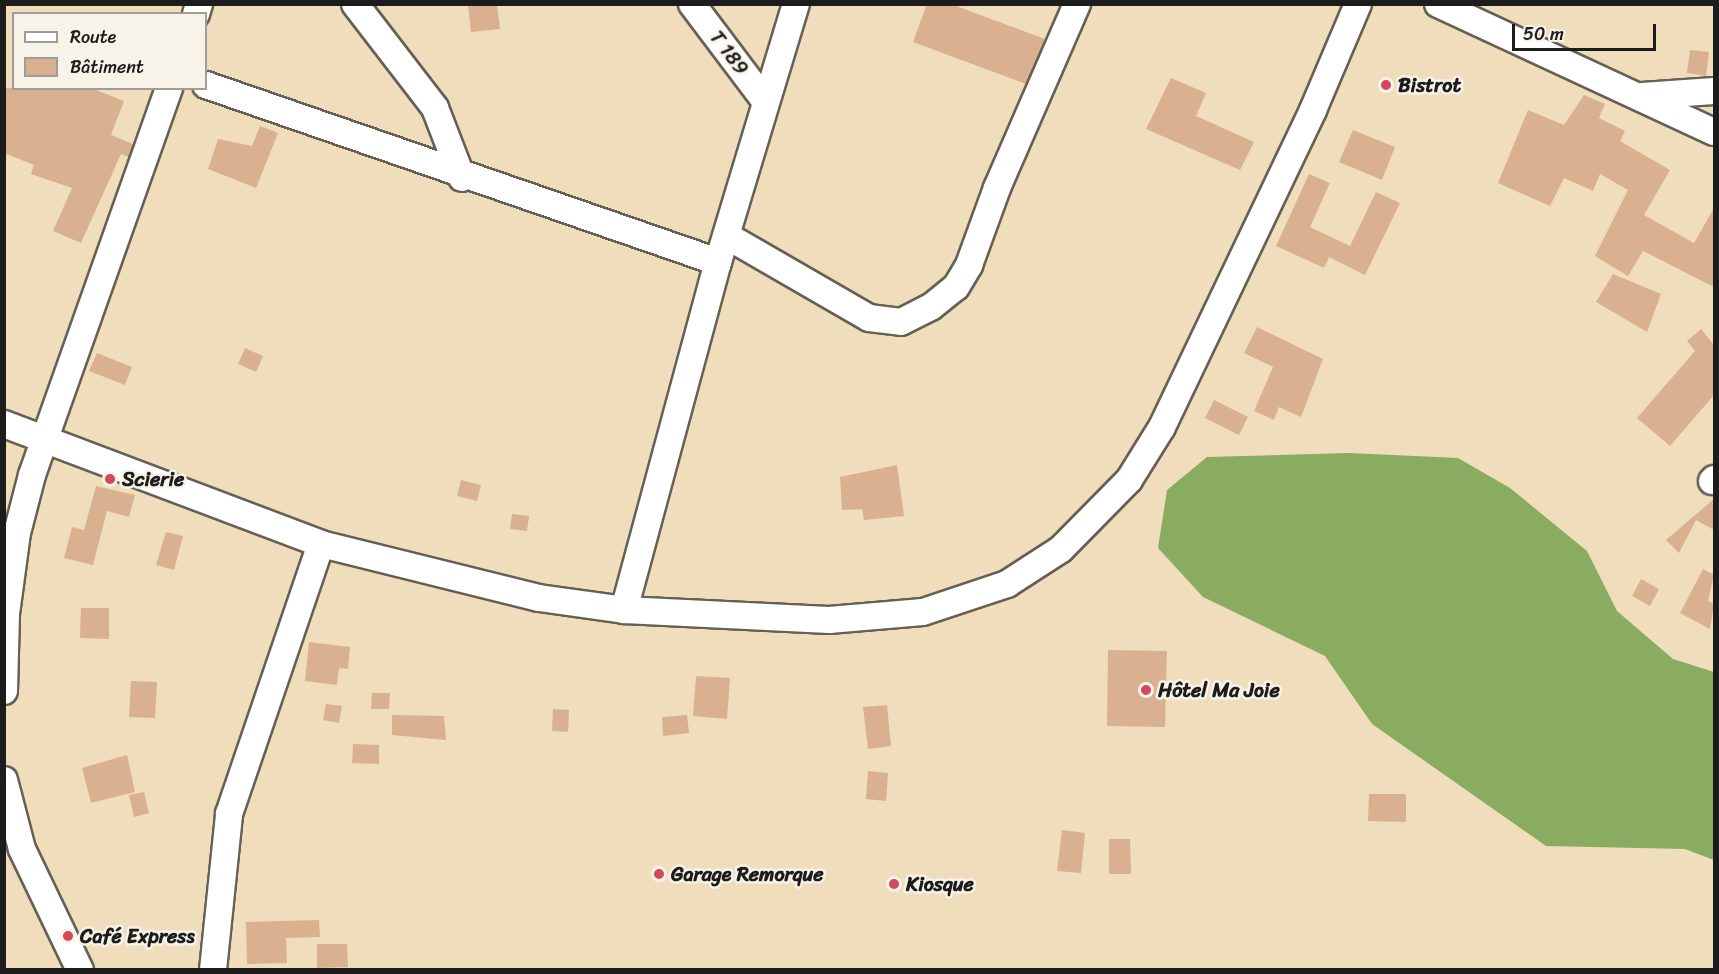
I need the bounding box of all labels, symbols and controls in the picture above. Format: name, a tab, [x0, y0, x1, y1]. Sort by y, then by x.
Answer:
legend	[12, 12, 207, 90]
scale bar	[1515, 12, 1659, 50]
text: 50 m	[1523, 18, 1564, 50]
text: Route	[70, 21, 116, 53]
street label: T 189	[705, 26, 753, 80]
text: Bâtiment	[70, 51, 144, 83]
place label: Bistrot	[1398, 73, 1461, 97]
marker: Bistrot	[1379, 78, 1393, 92]
place label: Scierie	[122, 467, 184, 491]
marker: Scierie	[103, 472, 117, 486]
place label: Hôtel Ma Joie	[1158, 678, 1278, 702]
marker: Hôtel Ma Joie	[1139, 683, 1153, 697]
place label: Garage Remorque	[671, 862, 824, 886]
marker: Garage Remorque	[652, 867, 666, 881]
place label: Kiosque	[906, 872, 974, 896]
marker: Kiosque	[887, 877, 901, 891]
place label: Café Express	[80, 924, 196, 948]
marker: Café Express	[61, 929, 75, 943]

